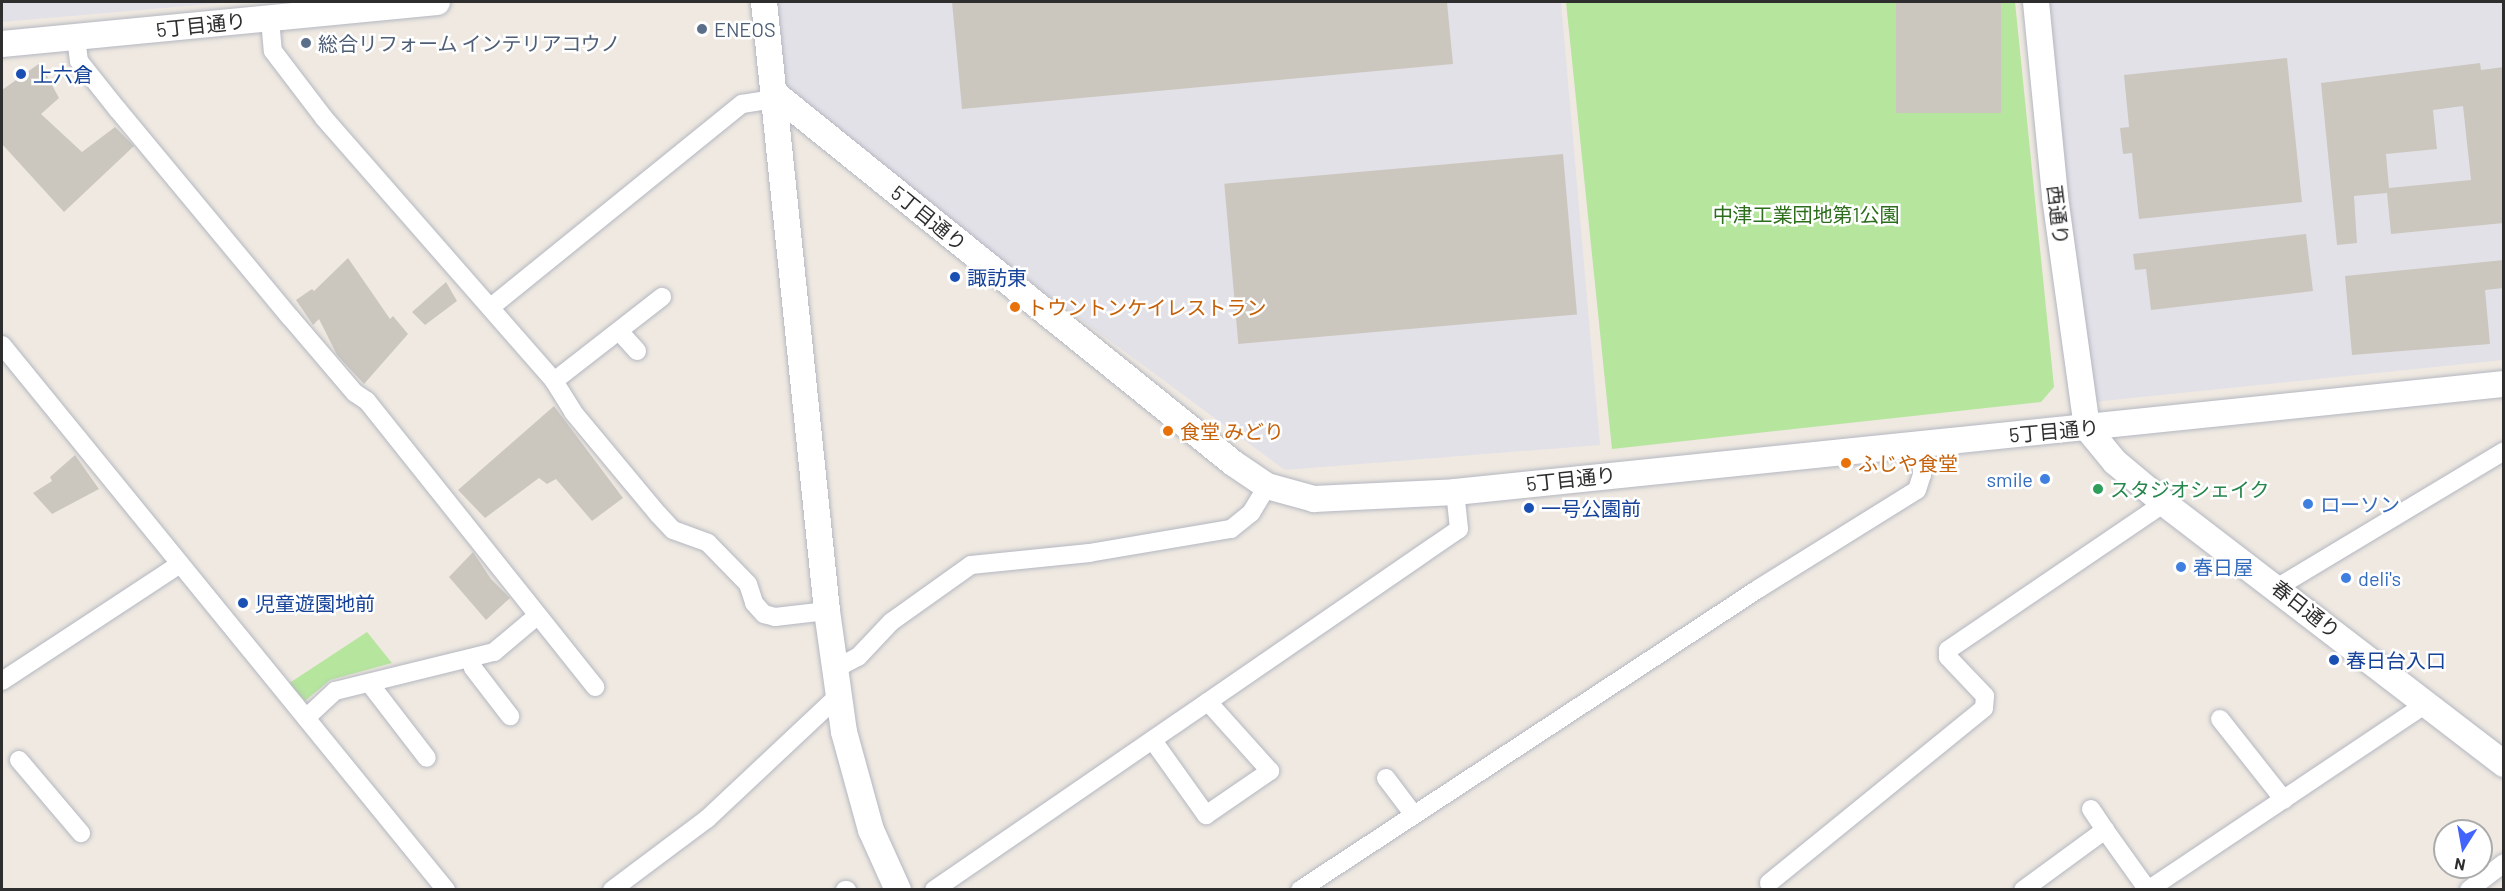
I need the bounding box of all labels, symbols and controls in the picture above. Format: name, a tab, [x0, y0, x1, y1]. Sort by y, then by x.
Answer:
street label: 5丁目通り	[155, 8, 247, 42]
place label: ENEOS	[714, 17, 776, 41]
marker: ENEOS	[695, 22, 709, 36]
place label: 総合リフォーム インテリアコウノ	[318, 31, 622, 55]
marker: 総合リフォーム インテリアコウノ	[299, 36, 313, 50]
place label: 上六倉	[33, 62, 93, 86]
marker: 上六倉	[14, 67, 28, 81]
street label: 5丁目通り	[886, 180, 972, 256]
street label: 西通り	[2042, 184, 2074, 246]
park label: 中津工業団地第1公園	[1713, 202, 1899, 226]
place label: 諏訪東	[967, 265, 1027, 289]
marker: 諏訪東	[948, 270, 962, 284]
place label: トウントンケイレストラン	[1027, 295, 1267, 319]
marker: トウントンケイレストラン	[1008, 300, 1022, 314]
street label: 5丁目通り	[2008, 415, 2100, 447]
place label: 食堂 みどり	[1180, 419, 1284, 443]
marker: 食堂 みどり	[1161, 424, 1175, 438]
place label: ふじや食堂	[1858, 451, 1958, 475]
marker: ふじや食堂	[1839, 456, 1853, 470]
street label: 5丁目通り	[1525, 462, 1617, 496]
place label: smile	[1986, 467, 2033, 491]
marker: smile	[2038, 472, 2052, 486]
place label: スタジオシェイク	[2110, 477, 2270, 501]
marker: スタジオシェイク	[2091, 482, 2105, 496]
place label: ローソン	[2320, 492, 2400, 516]
place label: 一号公園前	[1541, 496, 1641, 520]
marker: ローソン	[2301, 497, 2315, 511]
marker: 一号公園前	[1522, 501, 1536, 515]
place label: 春日屋	[2193, 555, 2253, 579]
marker: 春日屋	[2174, 560, 2188, 574]
place label: deli's	[2358, 566, 2401, 590]
marker: deli's	[2339, 571, 2353, 585]
street label: 春日通り	[2267, 575, 2345, 643]
place label: 児童遊園地前	[255, 591, 375, 615]
marker: 児童遊園地前	[236, 596, 250, 610]
place label: 春日台入口	[2346, 648, 2446, 672]
marker: 春日台入口	[2327, 653, 2341, 667]
north arrow	[2433, 819, 2493, 879]
text: N	[2453, 855, 2467, 876]

